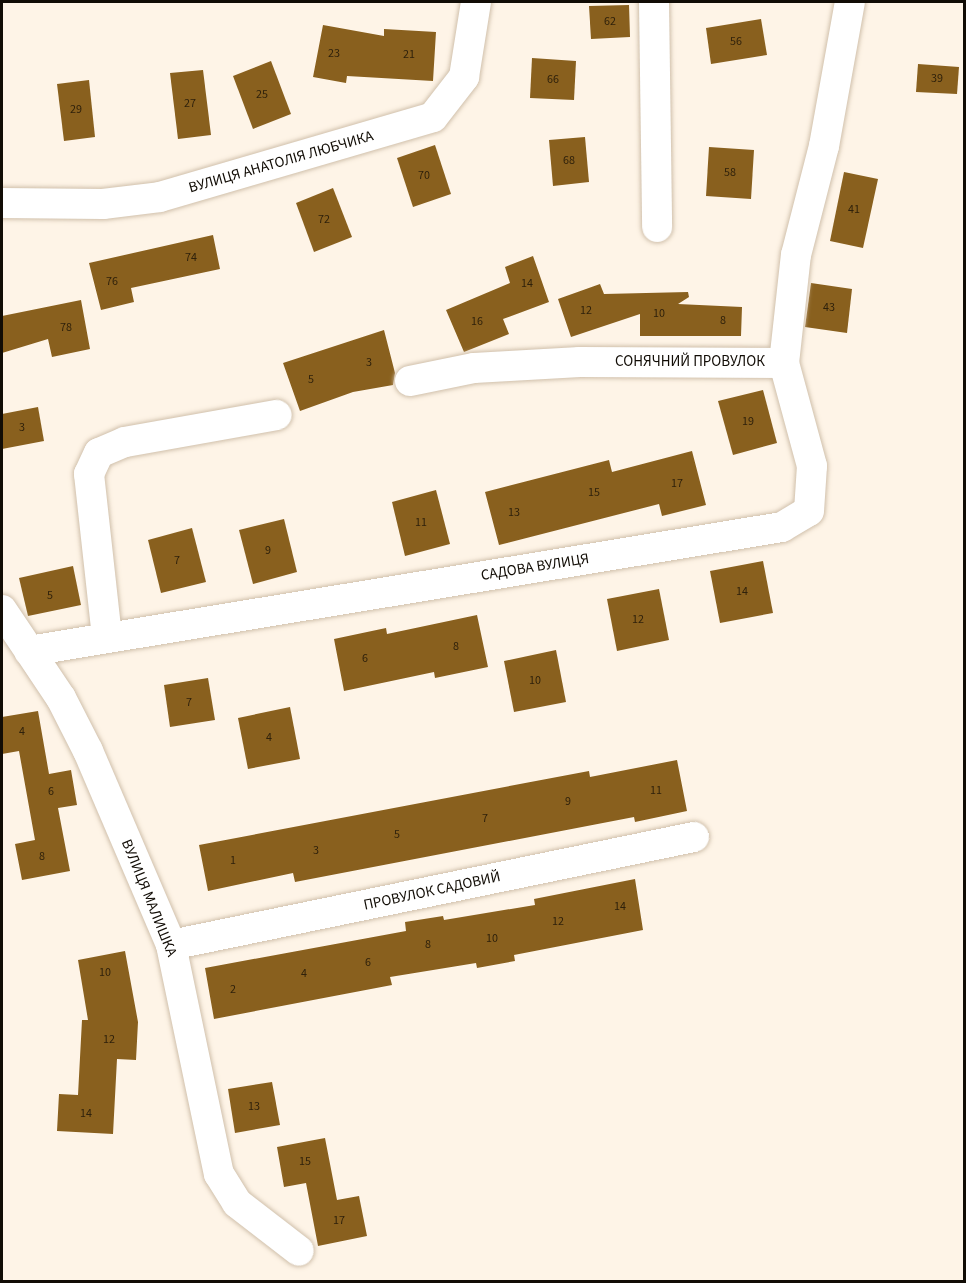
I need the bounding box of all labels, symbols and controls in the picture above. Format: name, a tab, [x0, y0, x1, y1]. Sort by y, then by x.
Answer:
house number: 62	[604, 15, 616, 29]
house number: 56	[730, 35, 742, 49]
house number: 23	[328, 47, 340, 61]
house number: 21	[403, 48, 415, 62]
house number: 39	[931, 72, 943, 86]
house number: 66	[547, 73, 559, 87]
house number: 25	[256, 88, 268, 102]
house number: 27	[184, 97, 196, 111]
house number: 29	[70, 103, 82, 117]
street label: ВУЛИЦЯ АНАТОЛІЯ ЛЮБЧИКА	[187, 127, 375, 197]
house number: 68	[563, 154, 575, 168]
house number: 58	[724, 166, 736, 180]
house number: 70	[418, 169, 430, 183]
house number: 41	[848, 203, 860, 217]
house number: 72	[318, 213, 330, 227]
house number: 74	[185, 251, 197, 265]
house number: 76	[106, 275, 118, 289]
house number: 14	[521, 277, 533, 291]
house number: 43	[823, 301, 835, 315]
house number: 12	[580, 304, 592, 318]
house number: 10	[653, 307, 665, 321]
house number: 8	[720, 314, 726, 328]
house number: 16	[471, 315, 483, 329]
house number: 78	[60, 321, 72, 335]
street label: СОНЯЧНИЙ ПРОВУЛОК	[615, 353, 765, 371]
house number: 3	[366, 356, 372, 370]
house number: 5	[308, 373, 314, 387]
house number: 19	[742, 415, 754, 429]
house number: 3	[19, 421, 25, 435]
house number: 17	[671, 477, 683, 491]
house number: 15	[588, 486, 600, 500]
house number: 13	[508, 506, 520, 520]
house number: 11	[415, 516, 427, 530]
house number: 9	[265, 544, 271, 558]
street label: САДОВА ВУЛИЦЯ	[480, 550, 590, 584]
house number: 7	[174, 554, 180, 568]
house number: 14	[736, 585, 748, 599]
house number: 5	[47, 589, 53, 603]
house number: 12	[632, 613, 644, 627]
house number: 8	[453, 640, 459, 654]
house number: 6	[362, 652, 368, 666]
house number: 10	[529, 674, 541, 688]
house number: 7	[186, 696, 192, 710]
house number: 4	[19, 725, 25, 739]
house number: 4	[266, 731, 272, 745]
house number: 11	[650, 784, 662, 798]
house number: 6	[48, 785, 54, 799]
house number: 9	[565, 795, 571, 809]
house number: 7	[482, 812, 488, 826]
house number: 5	[394, 828, 400, 842]
street label: ВУЛИЦЯ МАЛИШКА	[117, 837, 181, 959]
house number: 3	[313, 844, 319, 858]
house number: 8	[39, 850, 45, 864]
house number: 1	[230, 854, 236, 868]
street label: ПРОВУЛОК САДОВИЙ	[362, 868, 502, 914]
house number: 14	[614, 900, 626, 914]
house number: 12	[552, 915, 564, 929]
house number: 10	[486, 932, 498, 946]
house number: 8	[425, 938, 431, 952]
house number: 6	[365, 956, 371, 970]
house number: 10	[99, 966, 111, 980]
house number: 4	[301, 967, 307, 981]
house number: 2	[230, 983, 236, 997]
house number: 12	[103, 1033, 115, 1047]
house number: 13	[248, 1100, 260, 1114]
house number: 14	[80, 1107, 92, 1121]
house number: 15	[299, 1155, 311, 1169]
house number: 17	[333, 1214, 345, 1228]

